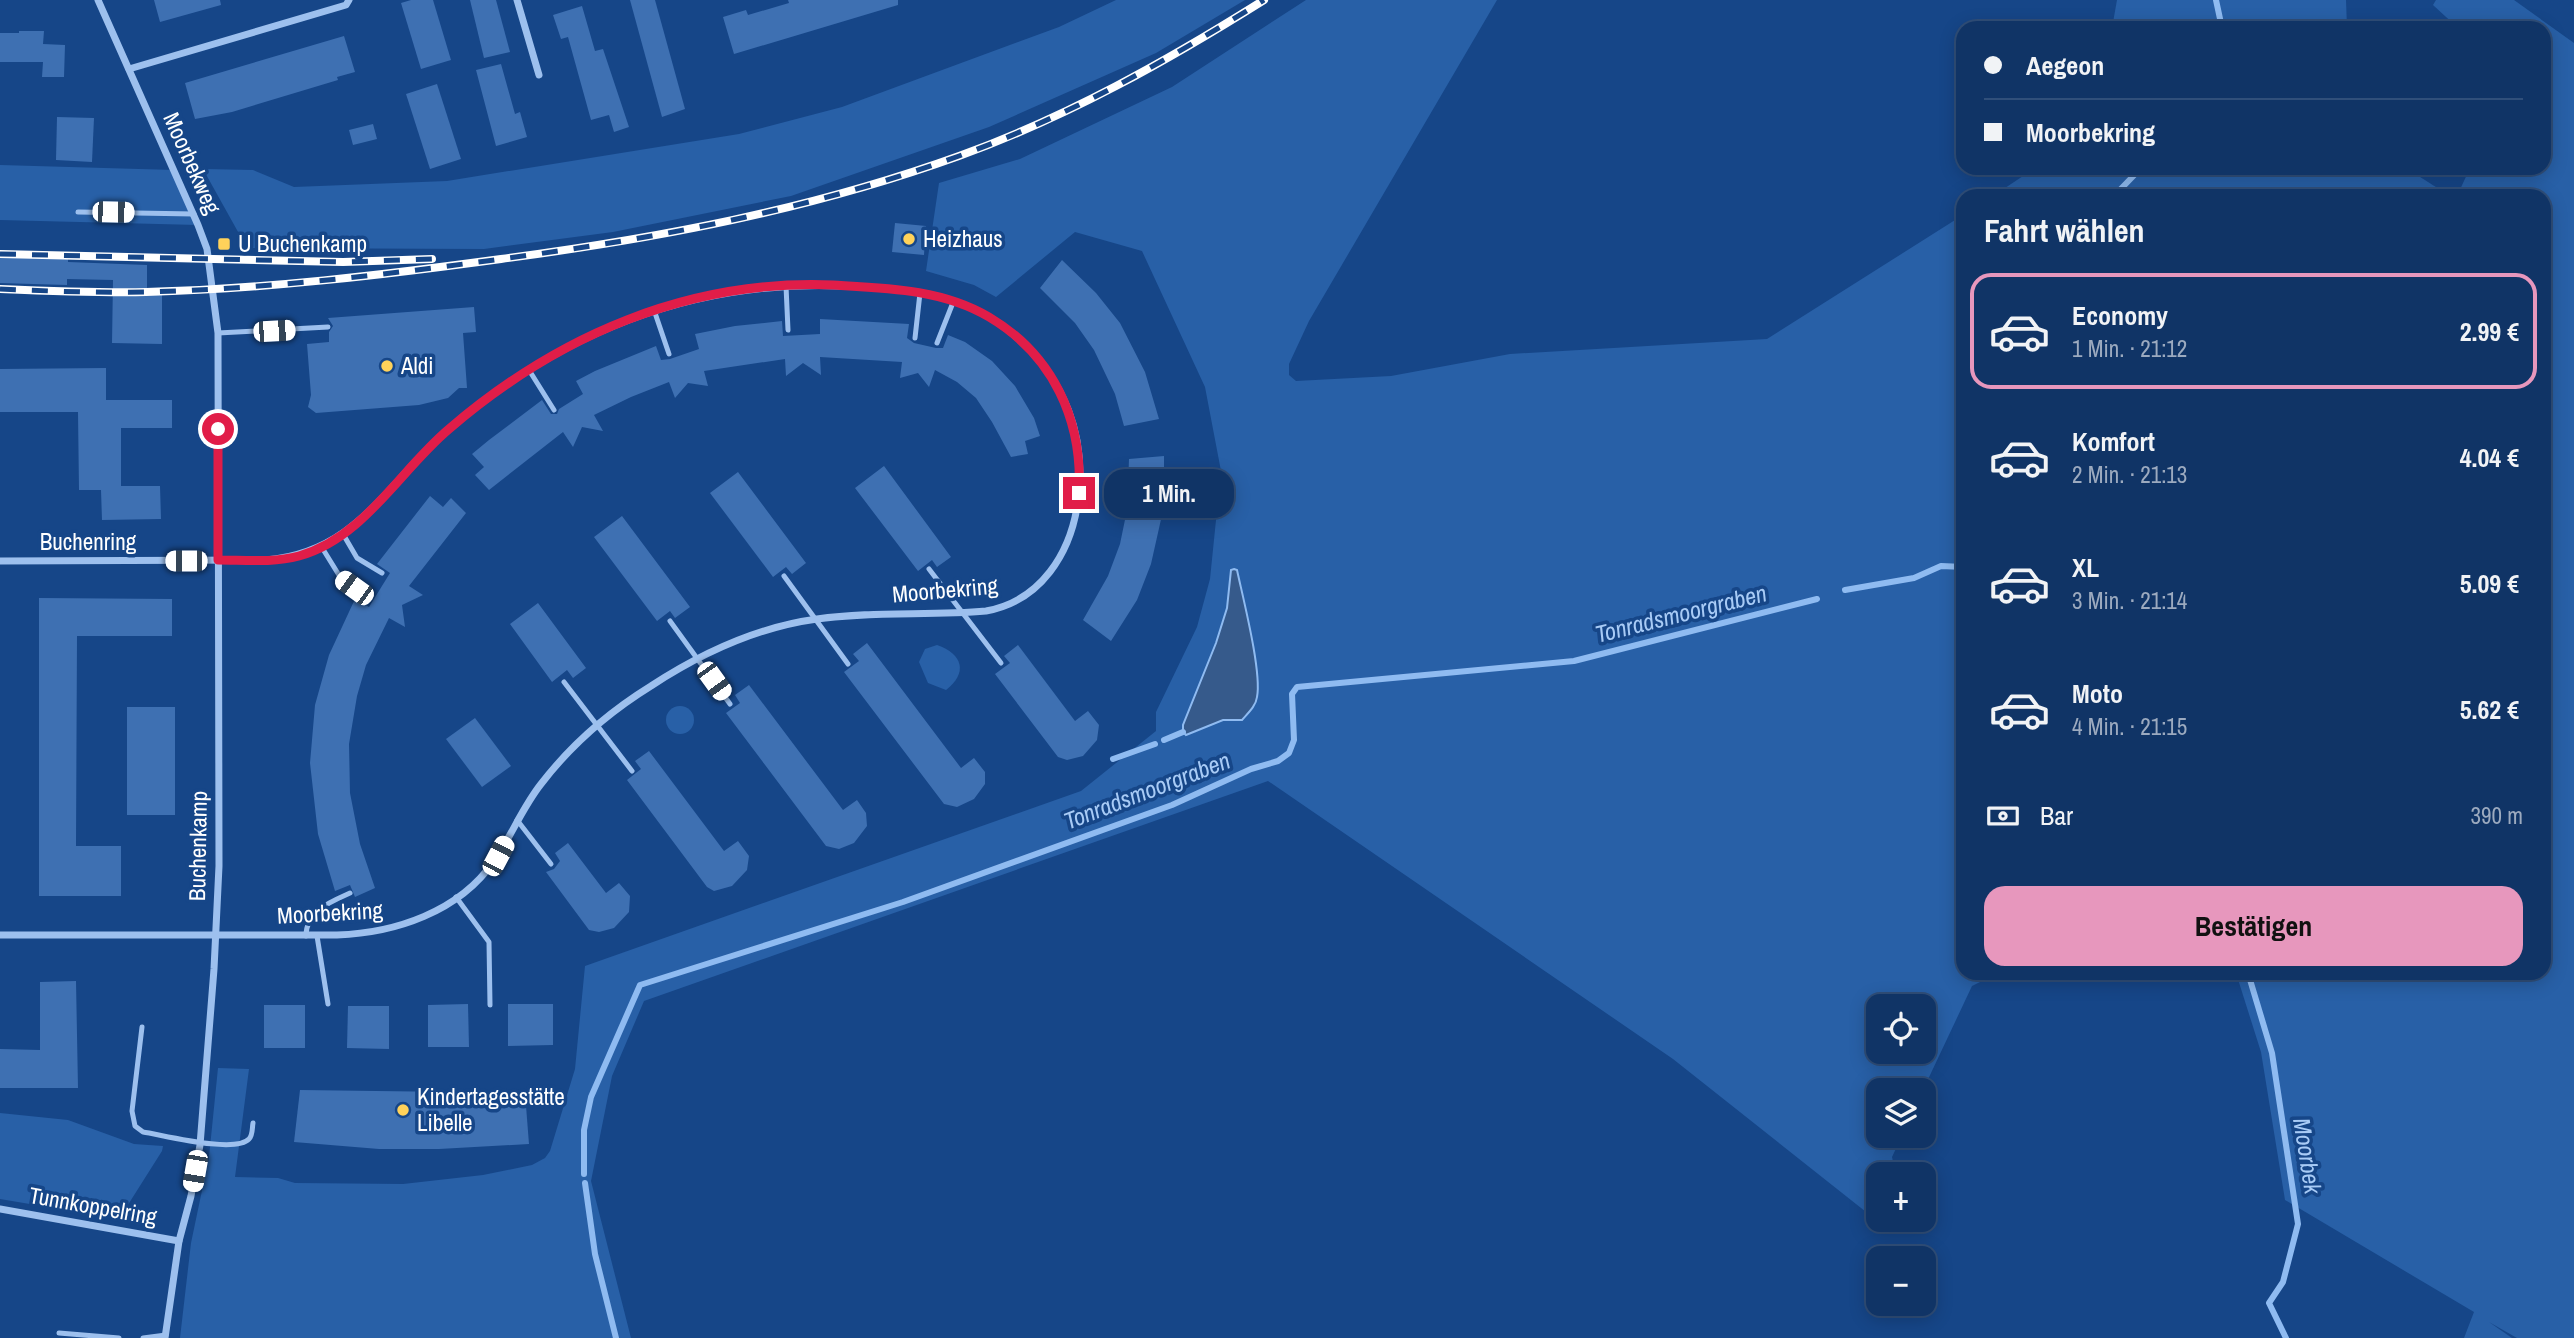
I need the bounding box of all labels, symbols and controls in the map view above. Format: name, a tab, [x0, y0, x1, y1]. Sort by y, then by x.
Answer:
text: Aegeon	[2026, 48, 2104, 83]
street label: Moorbekweg	[156, 107, 229, 219]
text: Moorbekring	[2026, 115, 2155, 150]
car	[92, 201, 135, 223]
text: Fahrt wählen	[1984, 209, 2145, 252]
place label: Heizhaus	[923, 223, 1003, 254]
place label: U Buchenkamp	[238, 228, 367, 259]
marker: Heizhaus	[901, 231, 917, 247]
marker: U Buchenkamp	[216, 236, 232, 252]
text: Economy	[2072, 298, 2168, 333]
icon: car	[1988, 300, 2051, 363]
text: 2.99 €	[2460, 314, 2519, 349]
car	[253, 319, 296, 343]
text: 1 Min. · 21:12	[2072, 333, 2187, 364]
place label: Aldi	[400, 350, 434, 381]
marker: Aldi	[379, 358, 395, 374]
route start	[202, 413, 234, 445]
text: Komfort	[2072, 424, 2155, 459]
icon: car	[1988, 426, 2051, 489]
text: 4.04 €	[2460, 440, 2519, 475]
text: 2 Min. · 21:13	[2072, 459, 2187, 490]
callout: 1 Min.	[1104, 468, 1233, 518]
route end	[1063, 477, 1095, 509]
text: 1 Min.	[1142, 478, 1196, 509]
street label: Buchenring	[40, 526, 137, 557]
text: XL	[2072, 550, 2099, 585]
car	[166, 551, 208, 572]
icon: car	[1988, 552, 2051, 615]
text: 5.09 €	[2460, 566, 2519, 601]
car	[331, 567, 378, 609]
street label: Moorbekring	[891, 569, 1000, 610]
water label: Tonradsmoorgraben	[1592, 576, 1770, 650]
text: 3 Min. · 21:14	[2072, 585, 2187, 616]
car	[694, 658, 735, 704]
text: Moto	[2072, 676, 2123, 711]
icon: car	[1988, 678, 2051, 741]
text: 5.62 €	[2460, 692, 2519, 727]
text: 4 Min. · 21:15	[2072, 711, 2187, 742]
water label: Tonradsmoorgraben	[1059, 744, 1234, 836]
street label: Buchenkamp	[181, 791, 214, 901]
icon: cash	[1984, 797, 2022, 835]
text: Bar	[2040, 798, 2073, 833]
text: 390 m	[2471, 800, 2523, 831]
car	[479, 833, 518, 879]
button: Bestätigen	[1984, 886, 2523, 966]
street label: Moorbekring	[276, 894, 384, 931]
map controls	[1866, 994, 1936, 1316]
button: locate	[1866, 994, 1936, 1064]
button: layers	[1866, 1078, 1936, 1148]
place label: Kindertagesstätte Libelle	[417, 1081, 565, 1138]
marker: Kindertagesstätte Libelle	[395, 1102, 411, 1118]
water label: Moorbek	[2286, 1116, 2330, 1197]
car	[182, 1148, 209, 1194]
button: +	[1866, 1162, 1936, 1232]
street label: Tunnkoppelring	[27, 1179, 160, 1232]
button: −	[1866, 1246, 1936, 1316]

